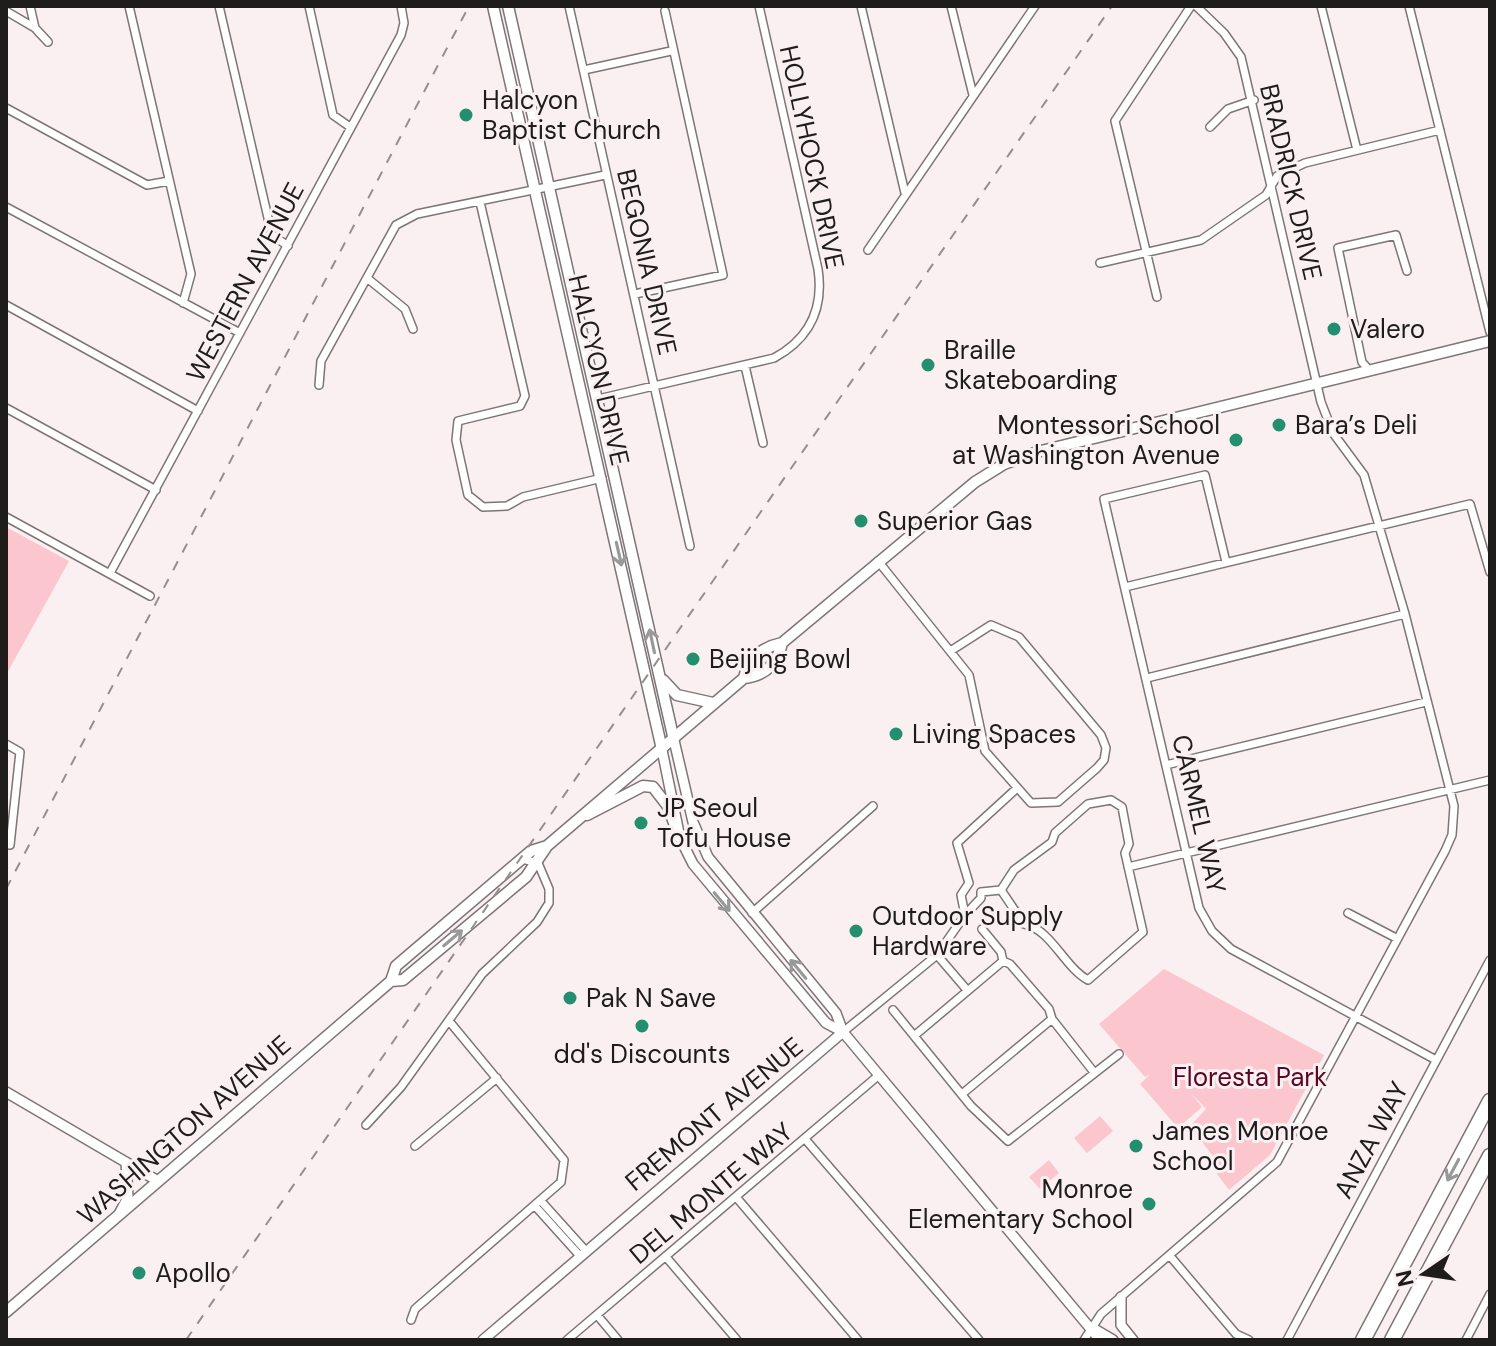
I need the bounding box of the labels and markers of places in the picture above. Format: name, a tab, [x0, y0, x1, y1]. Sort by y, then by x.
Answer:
place label: Halcyon Baptist Church	[482, 83, 661, 147]
marker: Halcyon Baptist Church	[457, 106, 475, 124]
place label: Valero	[1350, 312, 1425, 346]
marker: Valero	[1325, 320, 1343, 338]
place label: Braille Skateboarding	[944, 333, 1117, 397]
marker: Braille Skateboarding	[919, 356, 937, 374]
place label: Montessori School at Washington Avenue	[952, 408, 1220, 472]
place label: Bara’s Deli	[1295, 408, 1418, 442]
marker: Bara’s Deli	[1270, 416, 1288, 434]
marker: Montessori School at Washington Avenue	[1227, 431, 1245, 449]
place label: Superior Gas	[877, 504, 1033, 538]
marker: Superior Gas	[852, 512, 870, 530]
place label: Beijing Bowl	[709, 642, 851, 676]
marker: Beijing Bowl	[684, 650, 702, 668]
place label: Living Spaces	[912, 717, 1076, 751]
marker: Living Spaces	[887, 725, 905, 743]
place label: JP Seoul Tofu House	[657, 791, 791, 855]
marker: JP Seoul Tofu House	[632, 814, 650, 832]
place label: Outdoor Supply Hardware	[872, 899, 1063, 963]
marker: Outdoor Supply Hardware	[847, 922, 865, 940]
place label: Pak N Save	[586, 981, 716, 1015]
marker: Pak N Save	[561, 989, 579, 1007]
marker: dd's Discounts	[633, 1017, 651, 1035]
place label: dd's Discounts	[553, 1037, 731, 1071]
place label: James Monroe School	[1152, 1114, 1329, 1178]
marker: James Monroe School	[1127, 1137, 1145, 1155]
place label: Monroe Elementary School	[908, 1172, 1133, 1236]
marker: Monroe Elementary School	[1140, 1195, 1158, 1213]
place label: Apollo	[155, 1256, 231, 1290]
marker: Apollo	[130, 1264, 148, 1282]

